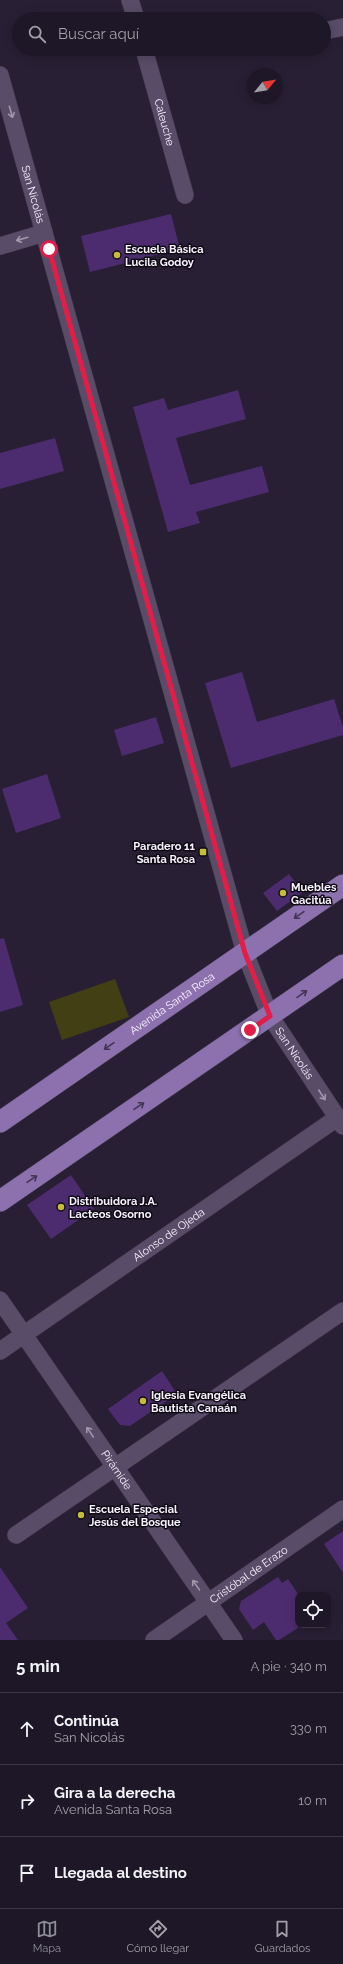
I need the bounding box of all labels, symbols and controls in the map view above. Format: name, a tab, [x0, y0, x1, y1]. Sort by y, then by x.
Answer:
search box	[12, 12, 331, 56]
icon: search	[26, 23, 48, 45]
text: Buscar aquí	[58, 25, 139, 43]
north arrow	[247, 68, 283, 104]
street label: Caleuche	[151, 97, 177, 148]
one-way arrow	[7, 106, 15, 119]
street label: San Nicolás	[19, 164, 47, 225]
one-way arrow	[16, 236, 29, 243]
route start	[40, 240, 58, 258]
place label: Escuela Básica Lucila Godoy	[125, 243, 204, 269]
marker: Escuela Básica Lucila Godoy	[112, 250, 122, 260]
place label: Paradero 11 Santa Rosa	[133, 840, 196, 866]
marker: Paradero 11 Santa Rosa	[198, 847, 208, 857]
place label: Muebles Gacitúa	[291, 881, 337, 907]
marker: Muebles Gacitúa	[278, 888, 288, 898]
one-way arrow	[294, 911, 305, 919]
street label: Avenida Santa Rosa	[127, 970, 217, 1037]
one-way arrow	[296, 990, 307, 998]
route end	[241, 1021, 259, 1039]
street label: San Nicolás	[272, 1025, 316, 1082]
one-way arrow	[104, 1042, 115, 1050]
one-way arrow	[318, 1089, 326, 1100]
one-way arrow	[134, 1102, 145, 1110]
one-way arrow	[26, 1175, 37, 1183]
place label: Distribuidora J.A. Lacteos Osorno	[69, 1195, 157, 1221]
marker: Distribuidora J.A. Lacteos Osorno	[56, 1202, 66, 1212]
street label: Alonso de Ojeda	[131, 1206, 207, 1264]
place label: Iglesia Evangélica Bautista Canaán	[151, 1389, 246, 1415]
marker: Iglesia Evangélica Bautista Canaán	[138, 1396, 148, 1406]
one-way arrow	[86, 1426, 94, 1437]
street label: Pirámide	[98, 1448, 135, 1493]
place label: Escuela Especial Jesús del Bosque	[89, 1503, 181, 1529]
marker: Escuela Especial Jesús del Bosque	[76, 1510, 86, 1520]
street label: Cristóbal de Erazo	[207, 1543, 291, 1606]
one-way arrow	[192, 1580, 200, 1591]
map controls	[295, 1592, 331, 1628]
button: locate	[295, 1592, 331, 1628]
text: 5 min	[16, 1656, 60, 1676]
text: A pie · 340 m	[250, 1659, 327, 1674]
text: Continúa	[54, 1712, 119, 1730]
icon: ahead	[16, 1718, 38, 1740]
text: 330 m	[290, 1721, 327, 1736]
text: San Nicolás	[54, 1730, 124, 1745]
text: Gira a la derecha	[54, 1784, 175, 1802]
icon: right	[16, 1790, 38, 1812]
text: 10 m	[298, 1793, 327, 1808]
text: Avenida Santa Rosa	[54, 1802, 172, 1817]
icon: arrive	[16, 1862, 38, 1884]
text: Llegada al destino	[54, 1864, 187, 1882]
tab: Mapa	[33, 1918, 61, 1955]
tab: Cómo llegar	[127, 1918, 189, 1955]
tab: Guardados	[255, 1918, 310, 1955]

